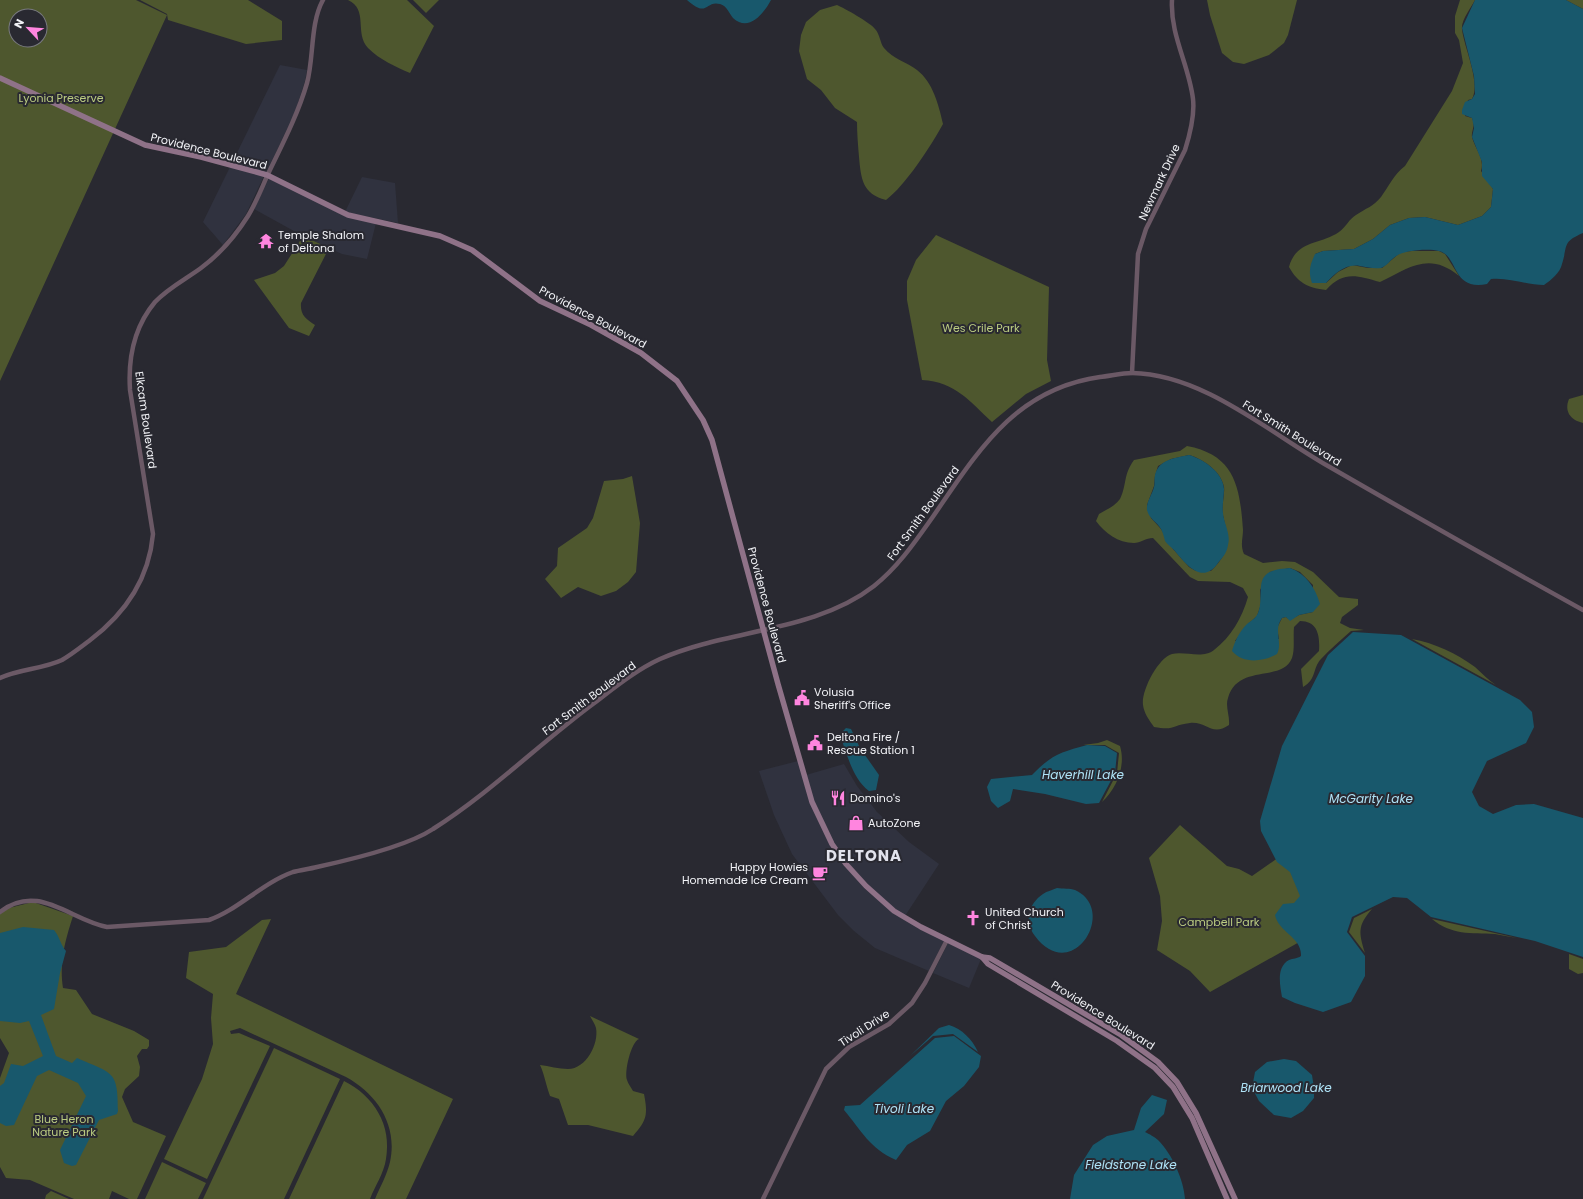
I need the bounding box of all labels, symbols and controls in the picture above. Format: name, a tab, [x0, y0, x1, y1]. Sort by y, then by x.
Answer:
north arrow	[8, 8, 48, 48]
text: N	[10, 16, 28, 31]
park label: Lyonia Preserve	[18, 90, 104, 106]
street label: Providence Boulevard	[149, 129, 269, 173]
street label: Newmark Drive	[1134, 141, 1184, 223]
place label: Temple Shalom of Deltona	[278, 227, 364, 256]
temple icon: Temple Shalom of Deltona	[257, 232, 275, 250]
street label: Providence Boulevard	[536, 282, 650, 352]
park label: Wes Crile Park	[942, 320, 1020, 336]
street label: Elkcam Boulevard	[131, 370, 161, 470]
street label: Fort Smith Boulevard	[1240, 396, 1344, 470]
street label: Fort Smith Boulevard	[883, 462, 963, 564]
street label: Providence Boulevard	[744, 545, 790, 665]
street label: Fort Smith Boulevard	[539, 657, 639, 739]
place label: Volusia Sheriff's Office	[814, 684, 891, 713]
public building icon: Volusia Sheriff's Office	[793, 689, 811, 707]
place label: Deltona Fire / Rescue Station 1	[827, 729, 915, 758]
public building icon: Deltona Fire / Rescue Station 1	[806, 734, 824, 752]
water label: Haverhill Lake	[1042, 766, 1125, 783]
restaurant icon: Domino's	[829, 789, 847, 807]
place label: Domino's	[850, 790, 901, 806]
water label: McGarity Lake	[1329, 790, 1414, 807]
shop icon: AutoZone	[847, 814, 865, 832]
place label: AutoZone	[868, 815, 921, 831]
district label: DELTONA	[826, 845, 902, 866]
place label: Happy Howies Homemade Ice Cream	[682, 859, 808, 888]
cafe icon: Happy Howies Homemade Ice Cream	[811, 864, 829, 882]
place label: United Church of Christ	[985, 904, 1064, 933]
church icon: United Church of Christ	[964, 909, 982, 927]
park label: Campbell Park	[1179, 914, 1260, 930]
street label: Providence Boulevard	[1048, 977, 1158, 1053]
street label: Tivoli Drive	[835, 1005, 893, 1050]
water label: Briarwood Lake	[1240, 1079, 1332, 1096]
water label: Tivoli Lake	[874, 1100, 935, 1117]
park label: Blue Heron Nature Park	[32, 1111, 96, 1140]
water label: Fieldstone Lake	[1085, 1156, 1177, 1173]

